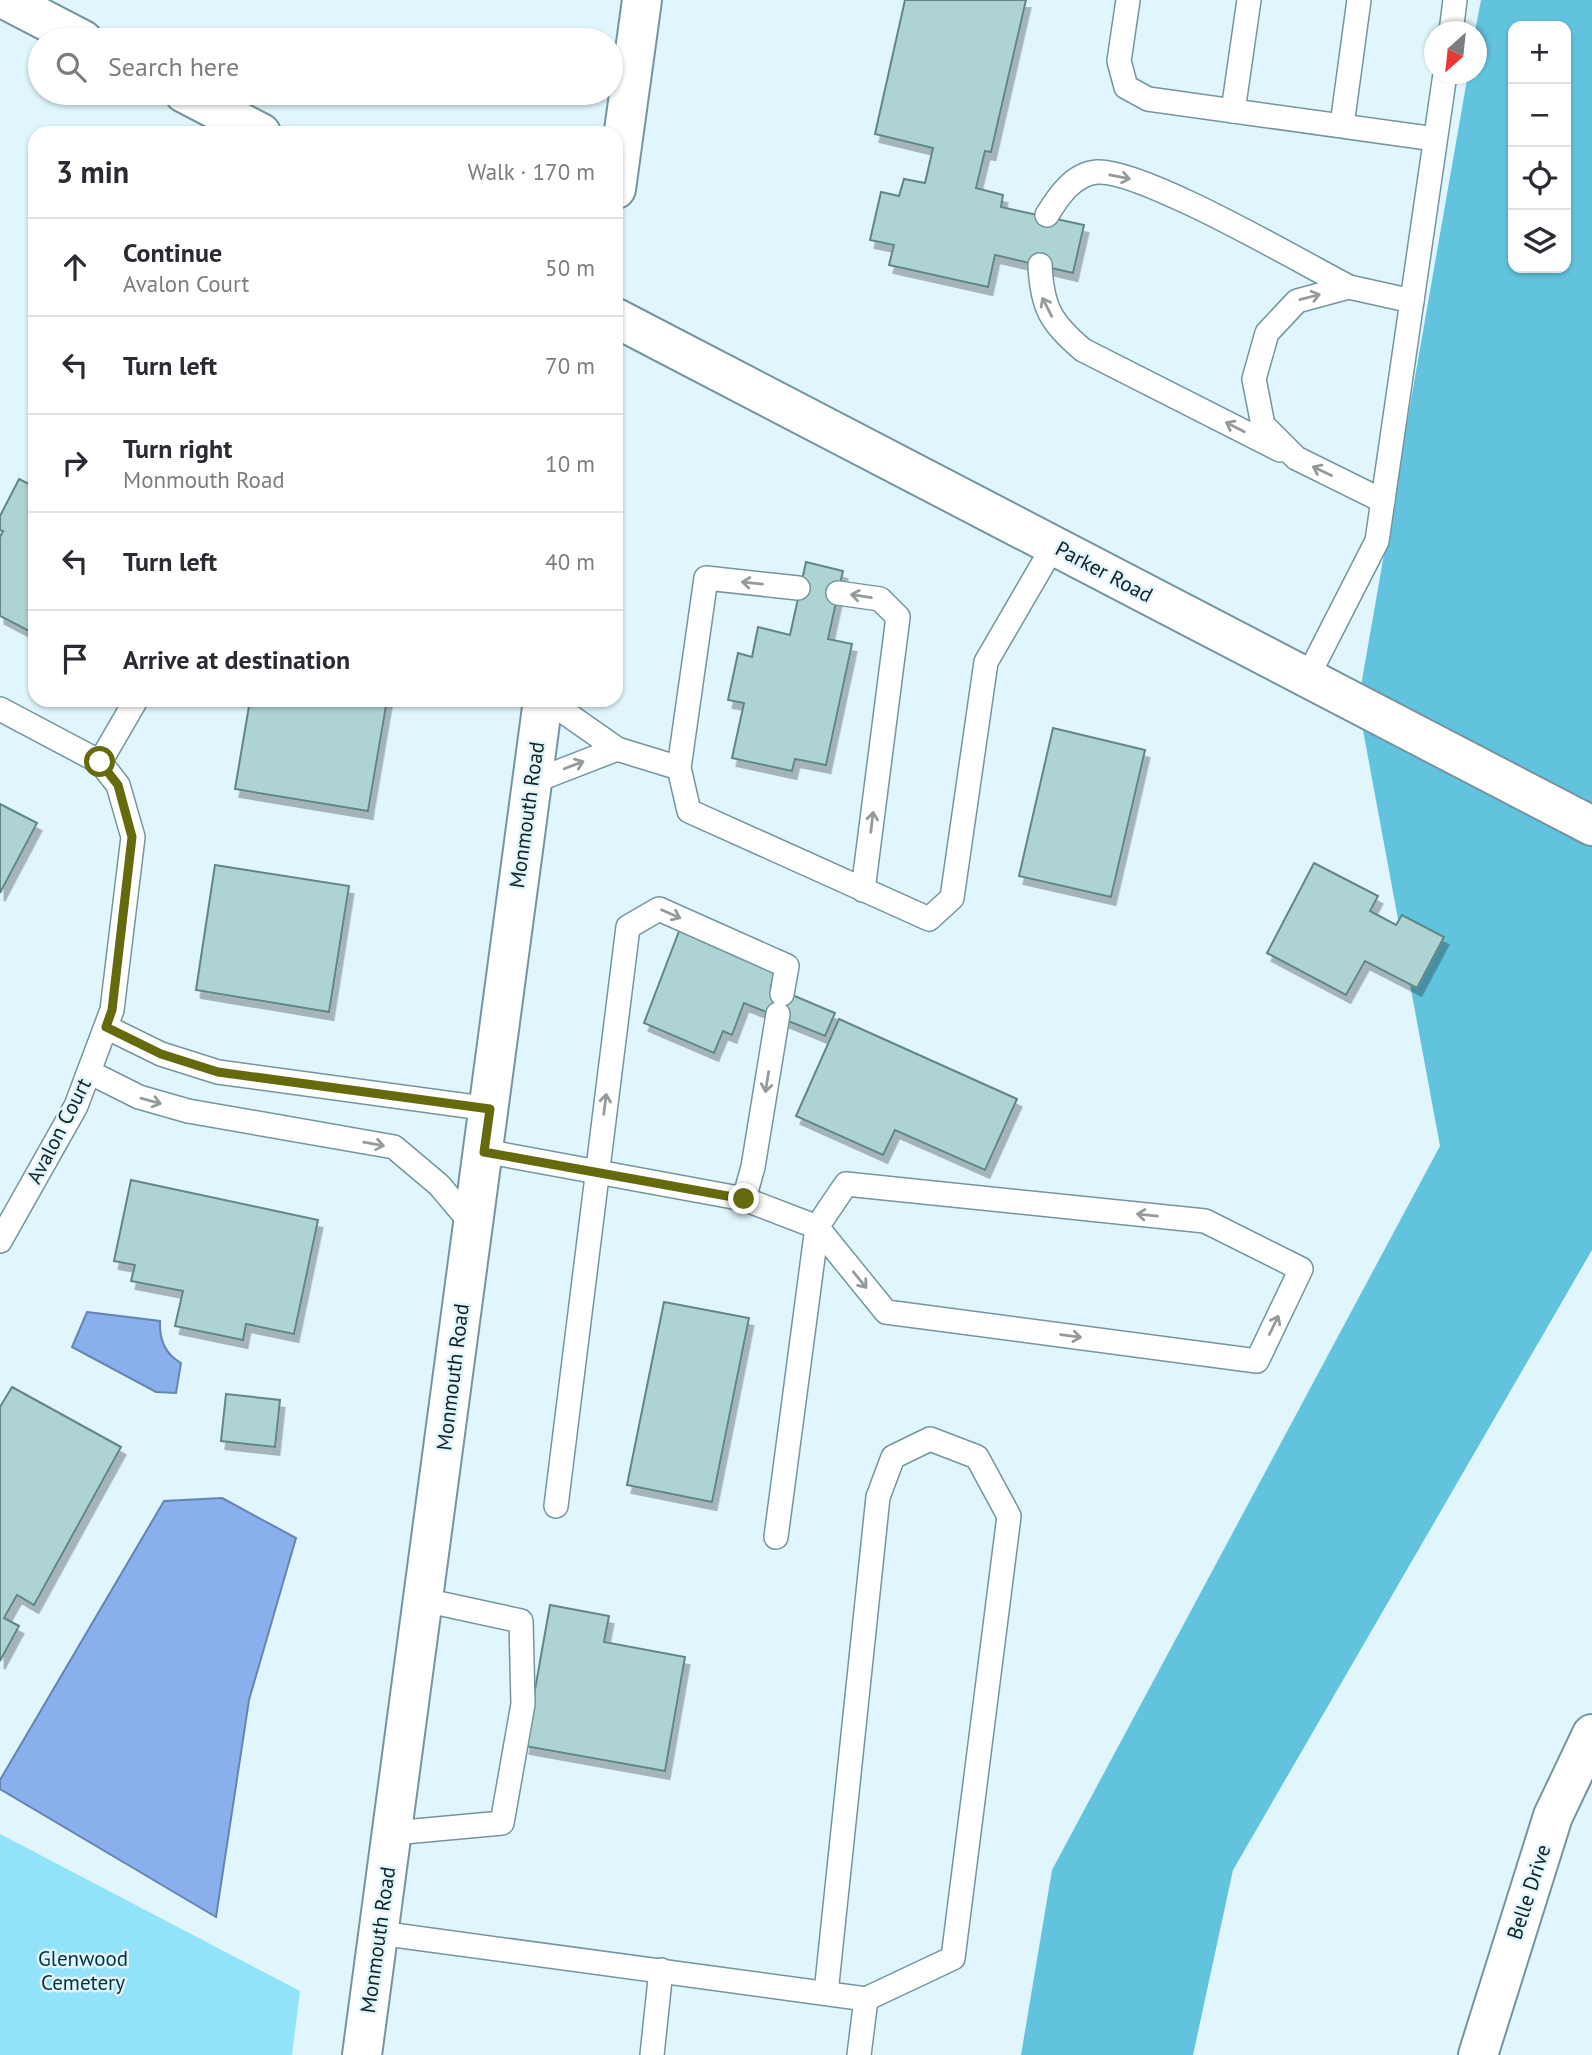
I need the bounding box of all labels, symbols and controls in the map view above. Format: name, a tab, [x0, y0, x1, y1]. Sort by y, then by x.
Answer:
north arrow	[1424, 21, 1487, 84]
map controls	[1508, 21, 1571, 273]
button: +	[1508, 21, 1571, 84]
search box	[28, 28, 623, 105]
icon: search	[52, 48, 90, 86]
text: Search here	[108, 50, 239, 83]
button: −	[1508, 84, 1571, 147]
button: locate	[1508, 147, 1571, 210]
text: 3 min	[56, 152, 129, 191]
text: Walk · 170 m	[468, 157, 595, 186]
one-way arrow	[1108, 170, 1131, 184]
button: layers	[1508, 210, 1571, 273]
text: Continue	[123, 236, 222, 269]
icon: ahead	[56, 248, 94, 286]
text: 50 m	[545, 253, 595, 282]
text: Avalon Court	[123, 269, 249, 298]
one-way arrow	[1299, 290, 1321, 303]
one-way arrow	[1039, 297, 1053, 318]
icon: left	[56, 346, 94, 384]
text: Turn left	[123, 349, 217, 382]
text: 70 m	[545, 351, 595, 380]
one-way arrow	[1225, 420, 1246, 434]
text: Turn right	[123, 432, 232, 465]
icon: right	[56, 444, 94, 482]
text: 10 m	[545, 449, 595, 478]
one-way arrow	[1312, 464, 1333, 477]
text: Monmouth Road	[123, 465, 285, 494]
street label: Parker Road	[1051, 535, 1157, 608]
icon: left	[56, 542, 94, 580]
text: Turn left	[123, 545, 217, 578]
text: 40 m	[545, 547, 595, 576]
one-way arrow	[741, 576, 764, 589]
one-way arrow	[850, 589, 873, 602]
icon: arrive	[56, 640, 94, 678]
text: Arrive at destination	[123, 643, 350, 676]
street label: Monmouth Road	[503, 740, 550, 890]
route start	[84, 746, 115, 777]
one-way arrow	[563, 758, 585, 771]
one-way arrow	[866, 811, 879, 834]
one-way arrow	[660, 908, 681, 921]
one-way arrow	[760, 1070, 773, 1093]
street label: Avalon Court	[20, 1073, 97, 1188]
one-way arrow	[599, 1093, 612, 1116]
one-way arrow	[140, 1095, 162, 1108]
one-way arrow	[362, 1138, 385, 1151]
route end	[728, 1183, 759, 1214]
one-way arrow	[1136, 1209, 1159, 1222]
one-way arrow	[852, 1270, 868, 1288]
street label: Monmouth Road	[430, 1302, 475, 1452]
one-way arrow	[1268, 1315, 1281, 1336]
one-way arrow	[1059, 1330, 1082, 1343]
street label: Belle Drive	[1500, 1841, 1557, 1943]
street label: Monmouth Road	[354, 1865, 401, 2015]
park label: Glenwood Cemetery	[38, 1945, 128, 1996]

